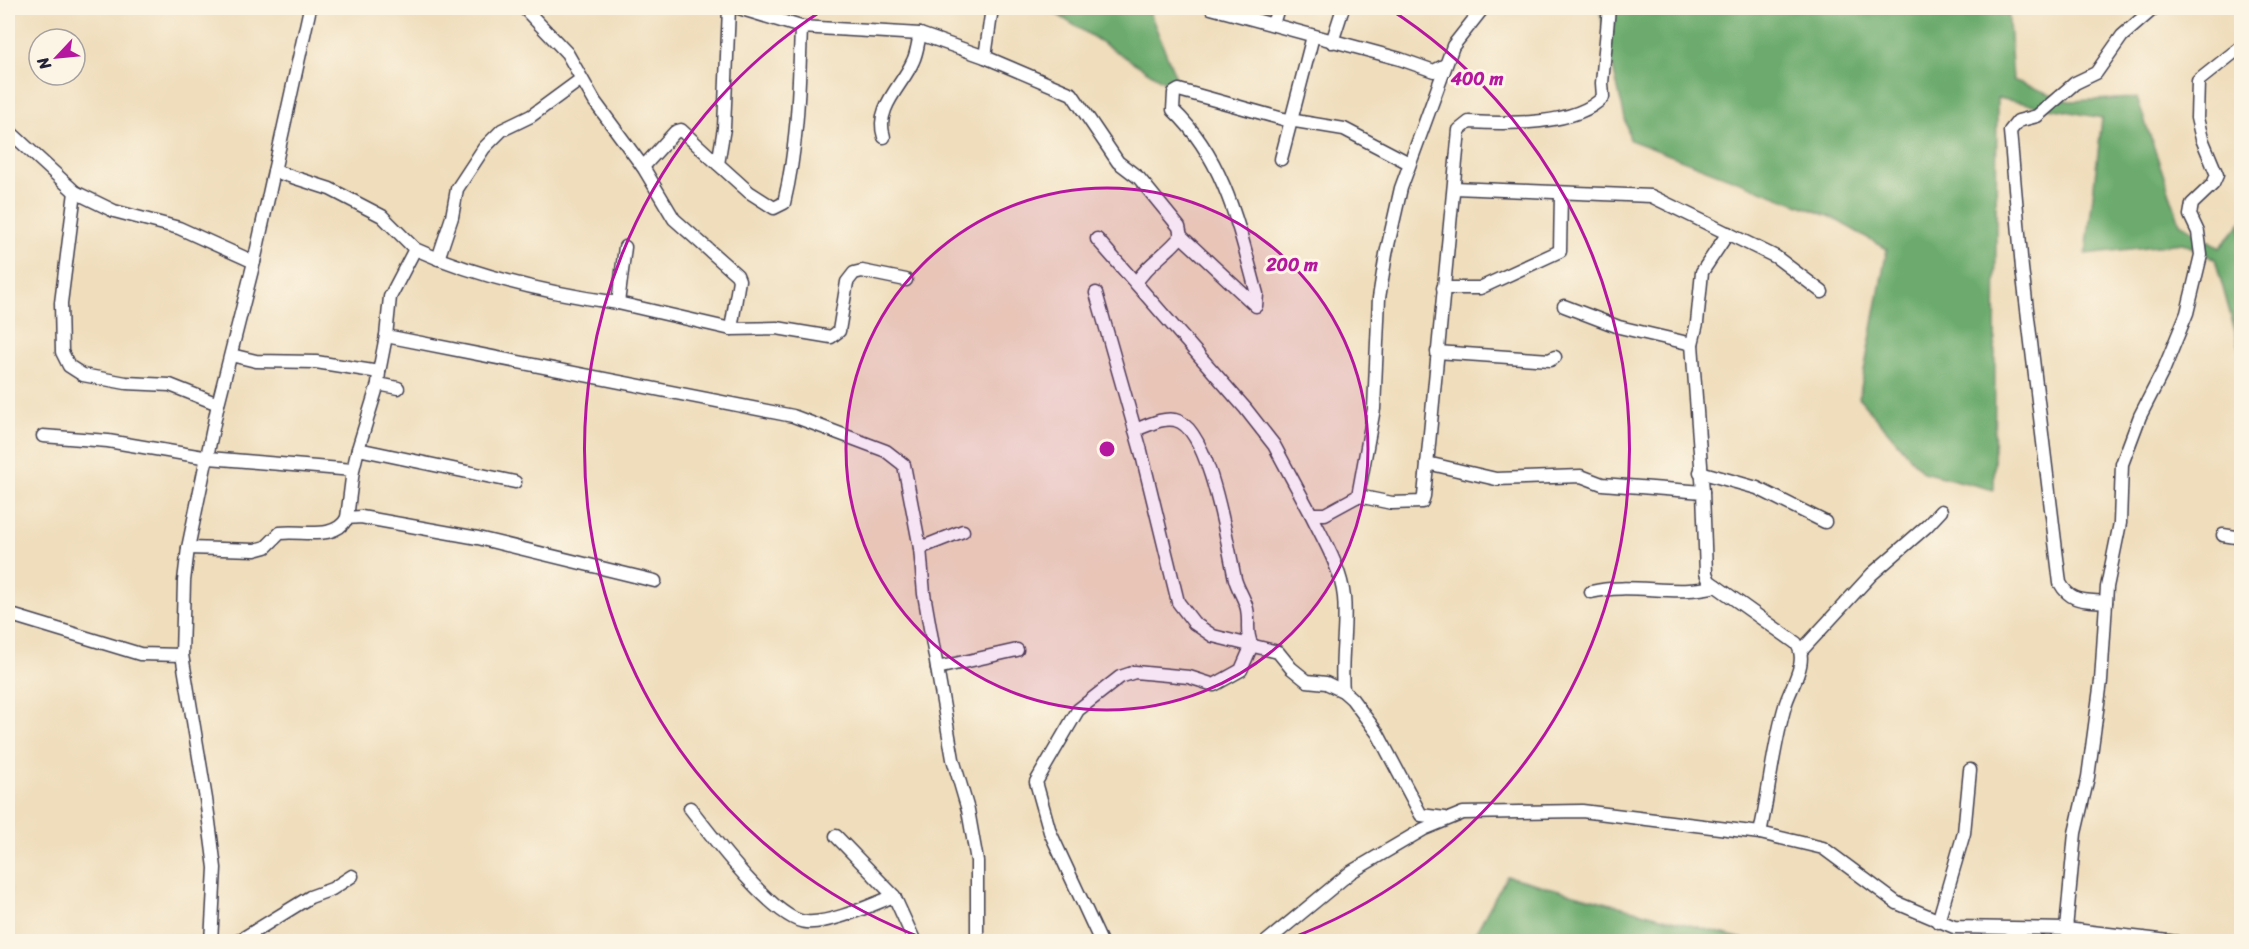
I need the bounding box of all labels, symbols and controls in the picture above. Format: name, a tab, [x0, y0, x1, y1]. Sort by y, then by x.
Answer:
north arrow	[27, 27, 87, 87]
text: N	[28, 51, 60, 76]
text: 400 m	[1450, 63, 1503, 95]
text: 200 m	[1265, 249, 1318, 281]
centre of rings	[1097, 439, 1117, 459]

